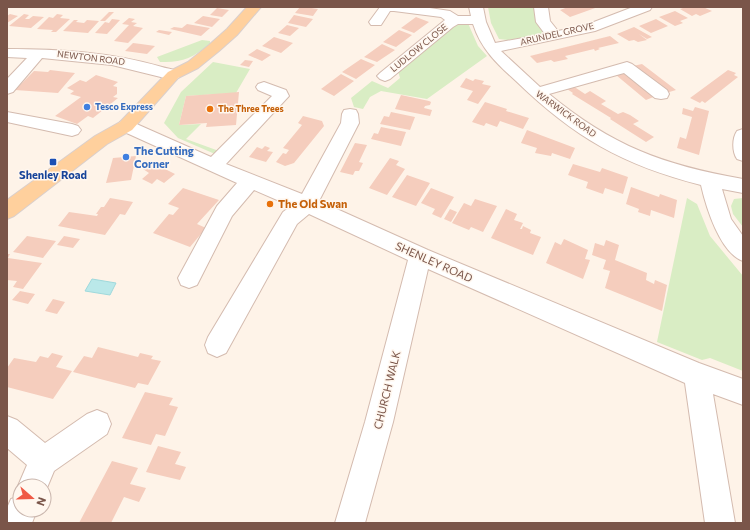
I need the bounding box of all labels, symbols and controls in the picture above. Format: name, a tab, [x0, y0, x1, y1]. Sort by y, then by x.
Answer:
street label: ARUNDEL GROVE	[519, 20, 595, 47]
street label: LUDLOW CLOSE	[388, 21, 450, 74]
street label: NEWTON ROAD	[56, 48, 126, 67]
street label: WARWICK ROAD	[534, 88, 599, 139]
place label: Tesco Express	[95, 101, 153, 112]
marker: Tesco Express	[82, 102, 92, 112]
place label: The Three Trees	[218, 103, 284, 114]
marker: The Three Trees	[205, 104, 215, 114]
place label: The Cutting Corner	[134, 144, 194, 170]
marker: The Cutting Corner	[121, 152, 131, 162]
marker: Shenley Road	[48, 157, 58, 167]
place label: Shenley Road	[19, 168, 87, 181]
place label: The Old Swan	[278, 197, 347, 210]
marker: The Old Swan	[265, 199, 275, 209]
street label: SHENLEY ROAD	[394, 239, 475, 284]
street label: CHURCH WALK	[370, 349, 403, 431]
north arrow	[12, 478, 52, 518]
text: N	[34, 495, 49, 508]

